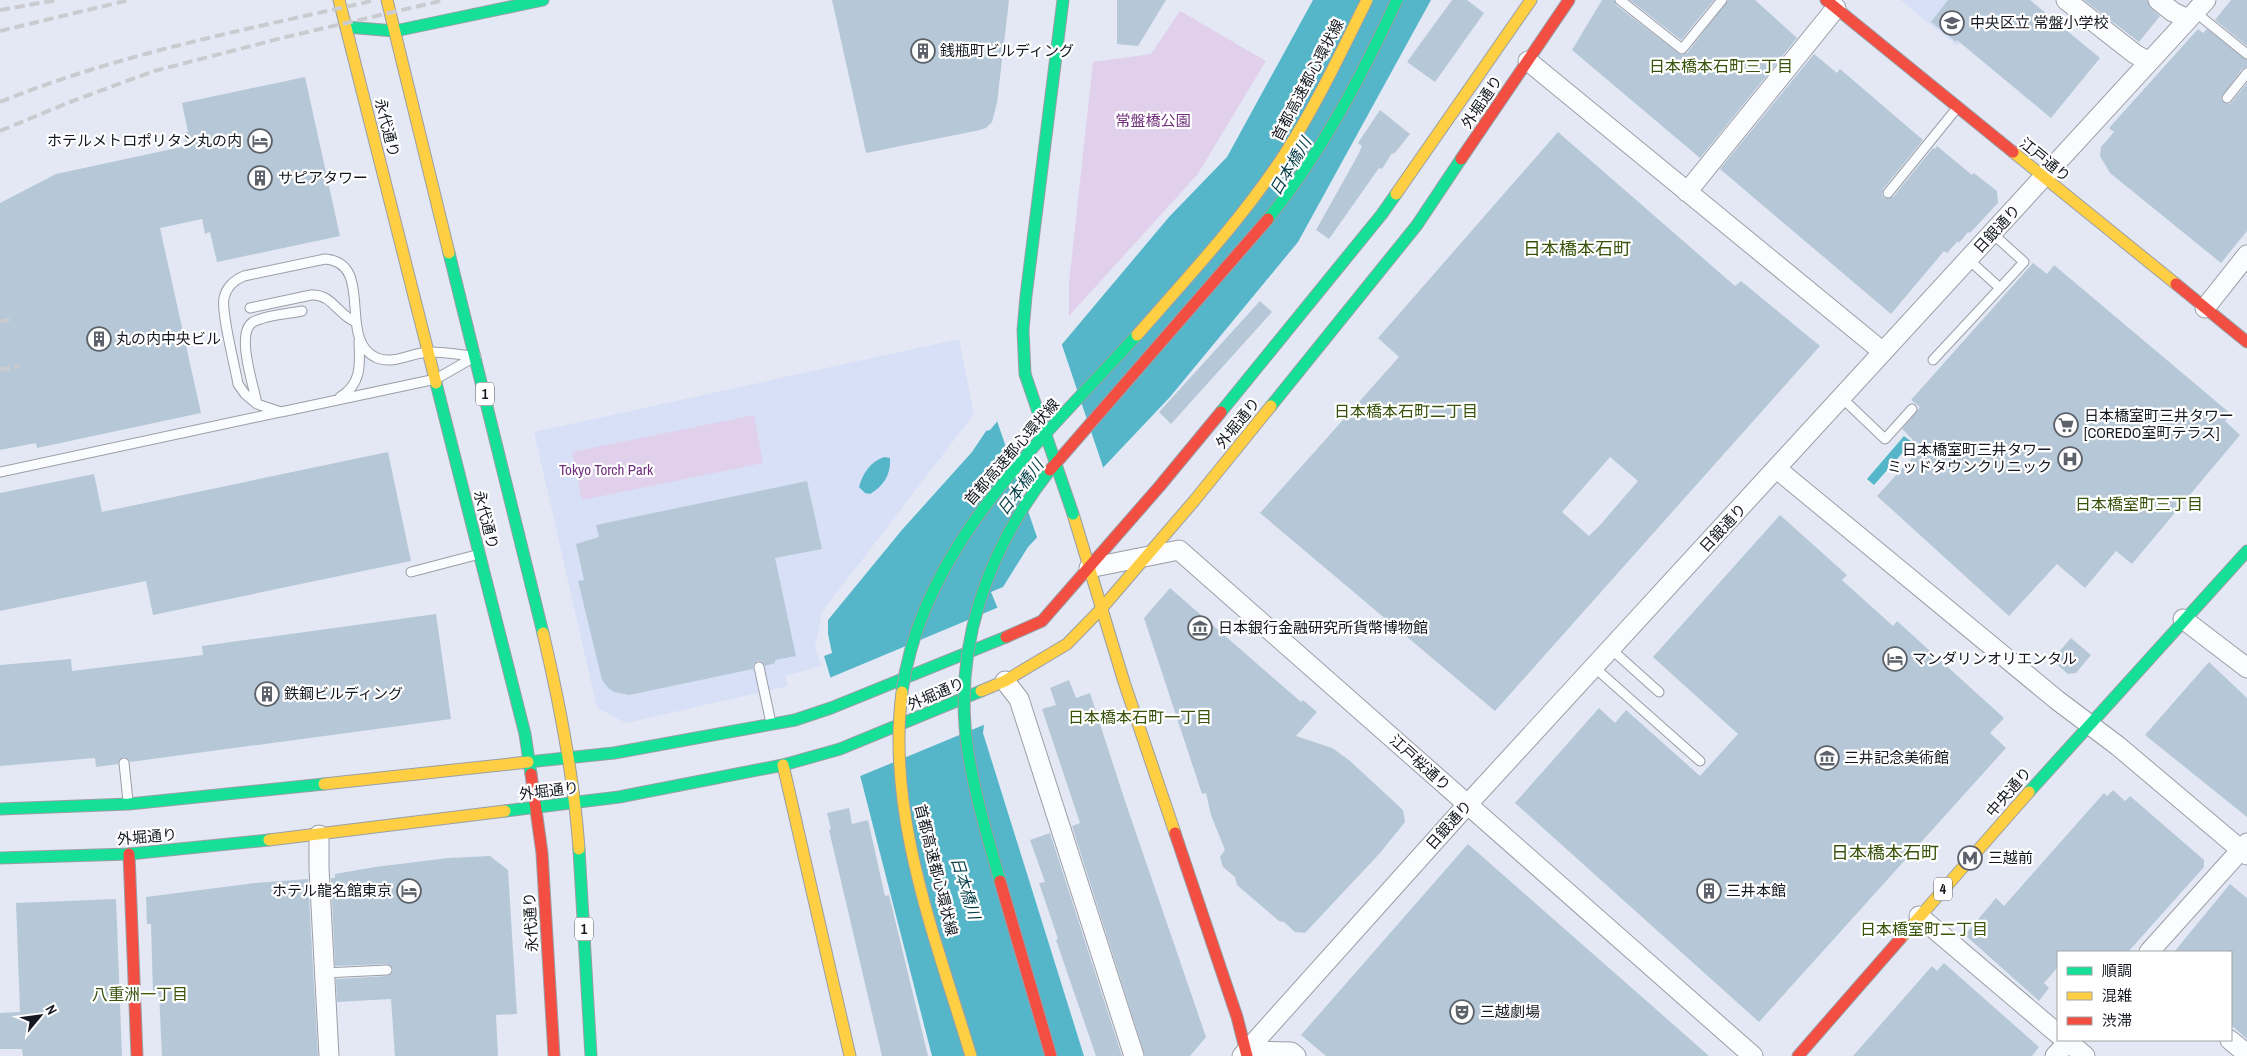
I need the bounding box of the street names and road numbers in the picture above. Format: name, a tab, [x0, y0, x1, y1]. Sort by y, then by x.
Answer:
street label: 首都高速都心環状線	[1267, 15, 1349, 144]
street label: 外堀通り	[1456, 71, 1507, 132]
street label: 永代通り	[370, 96, 405, 160]
street label: 江戸通り	[2015, 133, 2075, 187]
street label: 日銀通り	[1968, 200, 2025, 258]
road number: 1	[476, 382, 494, 406]
street label: 外堀通り	[1211, 393, 1265, 453]
street label: 首都高速都心環状線	[959, 394, 1064, 510]
street label: 永代通り	[469, 488, 504, 552]
street label: 日銀通り	[1694, 499, 1751, 557]
street label: 外堀通り	[904, 672, 968, 715]
street label: 江戸桜通り	[1385, 730, 1455, 796]
street label: 中央通り	[1981, 762, 2036, 821]
street label: 外堀通り	[518, 776, 580, 805]
street label: 日銀通り	[1421, 795, 1477, 854]
street label: 首都高速都心環状線	[910, 802, 963, 938]
street label: 外堀通り	[116, 823, 178, 850]
road number: 4	[1934, 878, 1952, 901]
street label: 永代通り	[518, 892, 543, 953]
road number: 1	[575, 918, 593, 941]

